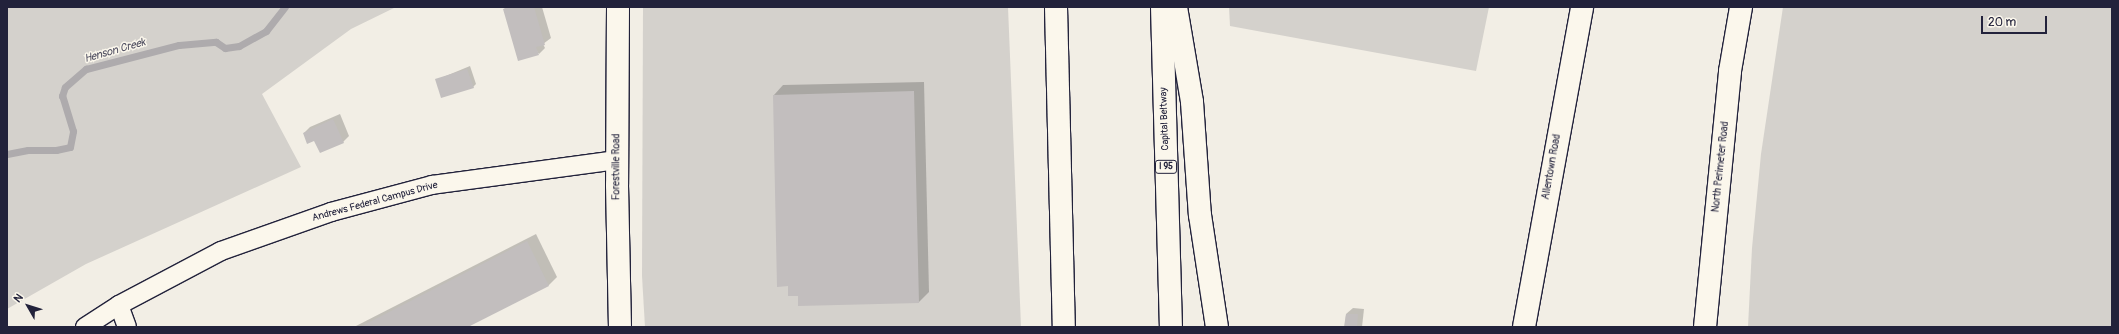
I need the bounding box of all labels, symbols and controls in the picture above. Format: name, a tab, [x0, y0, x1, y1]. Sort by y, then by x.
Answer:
scale bar	[1983, 8, 2049, 34]
text: 20 m	[1988, 15, 2016, 30]
water label: Henson Creek	[83, 36, 147, 66]
street label: Capital Beltway	[1158, 87, 1172, 151]
street label: North Perimeter Road	[1710, 121, 1732, 213]
street label: Allentown Road	[1540, 133, 1564, 201]
street label: Forestville Road	[611, 134, 623, 200]
road number: I 95	[1154, 160, 1178, 174]
street label: Andrews Federal Campus Drive	[311, 179, 439, 225]
north arrow	[8, 286, 48, 326]
text: N	[11, 291, 26, 305]

